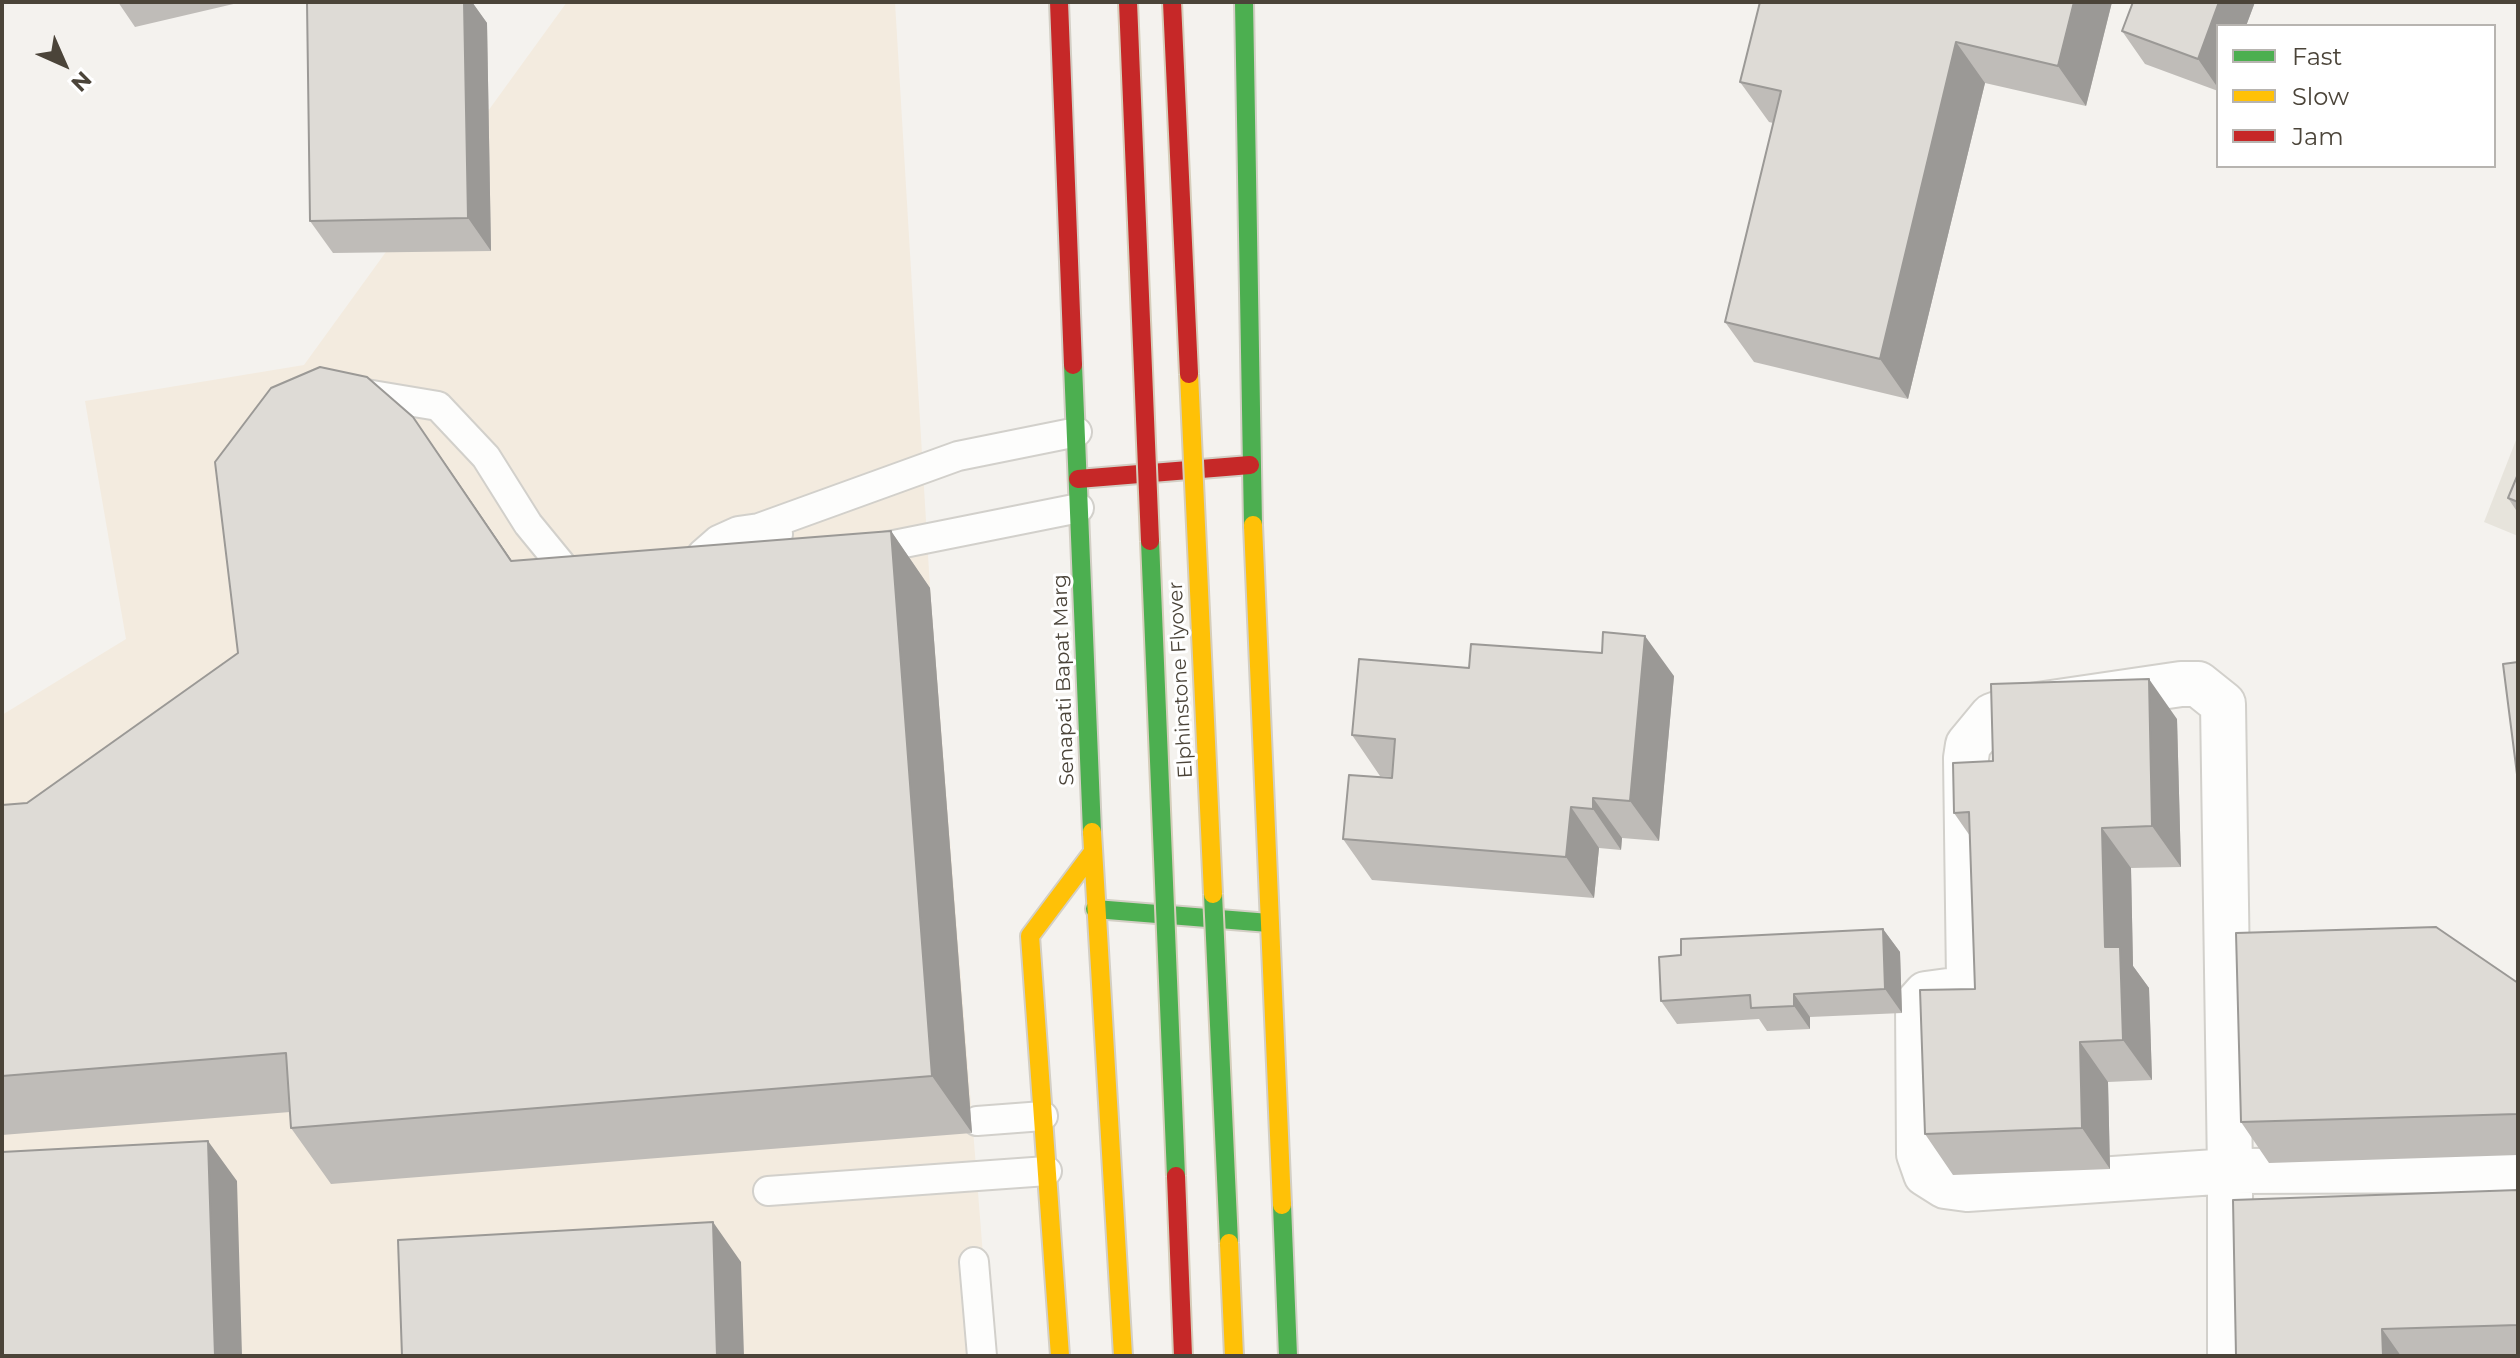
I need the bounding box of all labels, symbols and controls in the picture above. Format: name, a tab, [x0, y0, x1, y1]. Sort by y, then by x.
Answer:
north arrow	[24, 24, 104, 104]
legend	[2216, 24, 2496, 168]
text: Fast	[2292, 42, 2342, 71]
text: N	[65, 65, 97, 97]
text: Slow	[2292, 82, 2349, 111]
text: Jam	[2292, 122, 2344, 151]
street label: Senapati Bapat Marg	[1048, 574, 1080, 786]
street label: Elphinstone Flyover	[1164, 581, 1198, 779]

